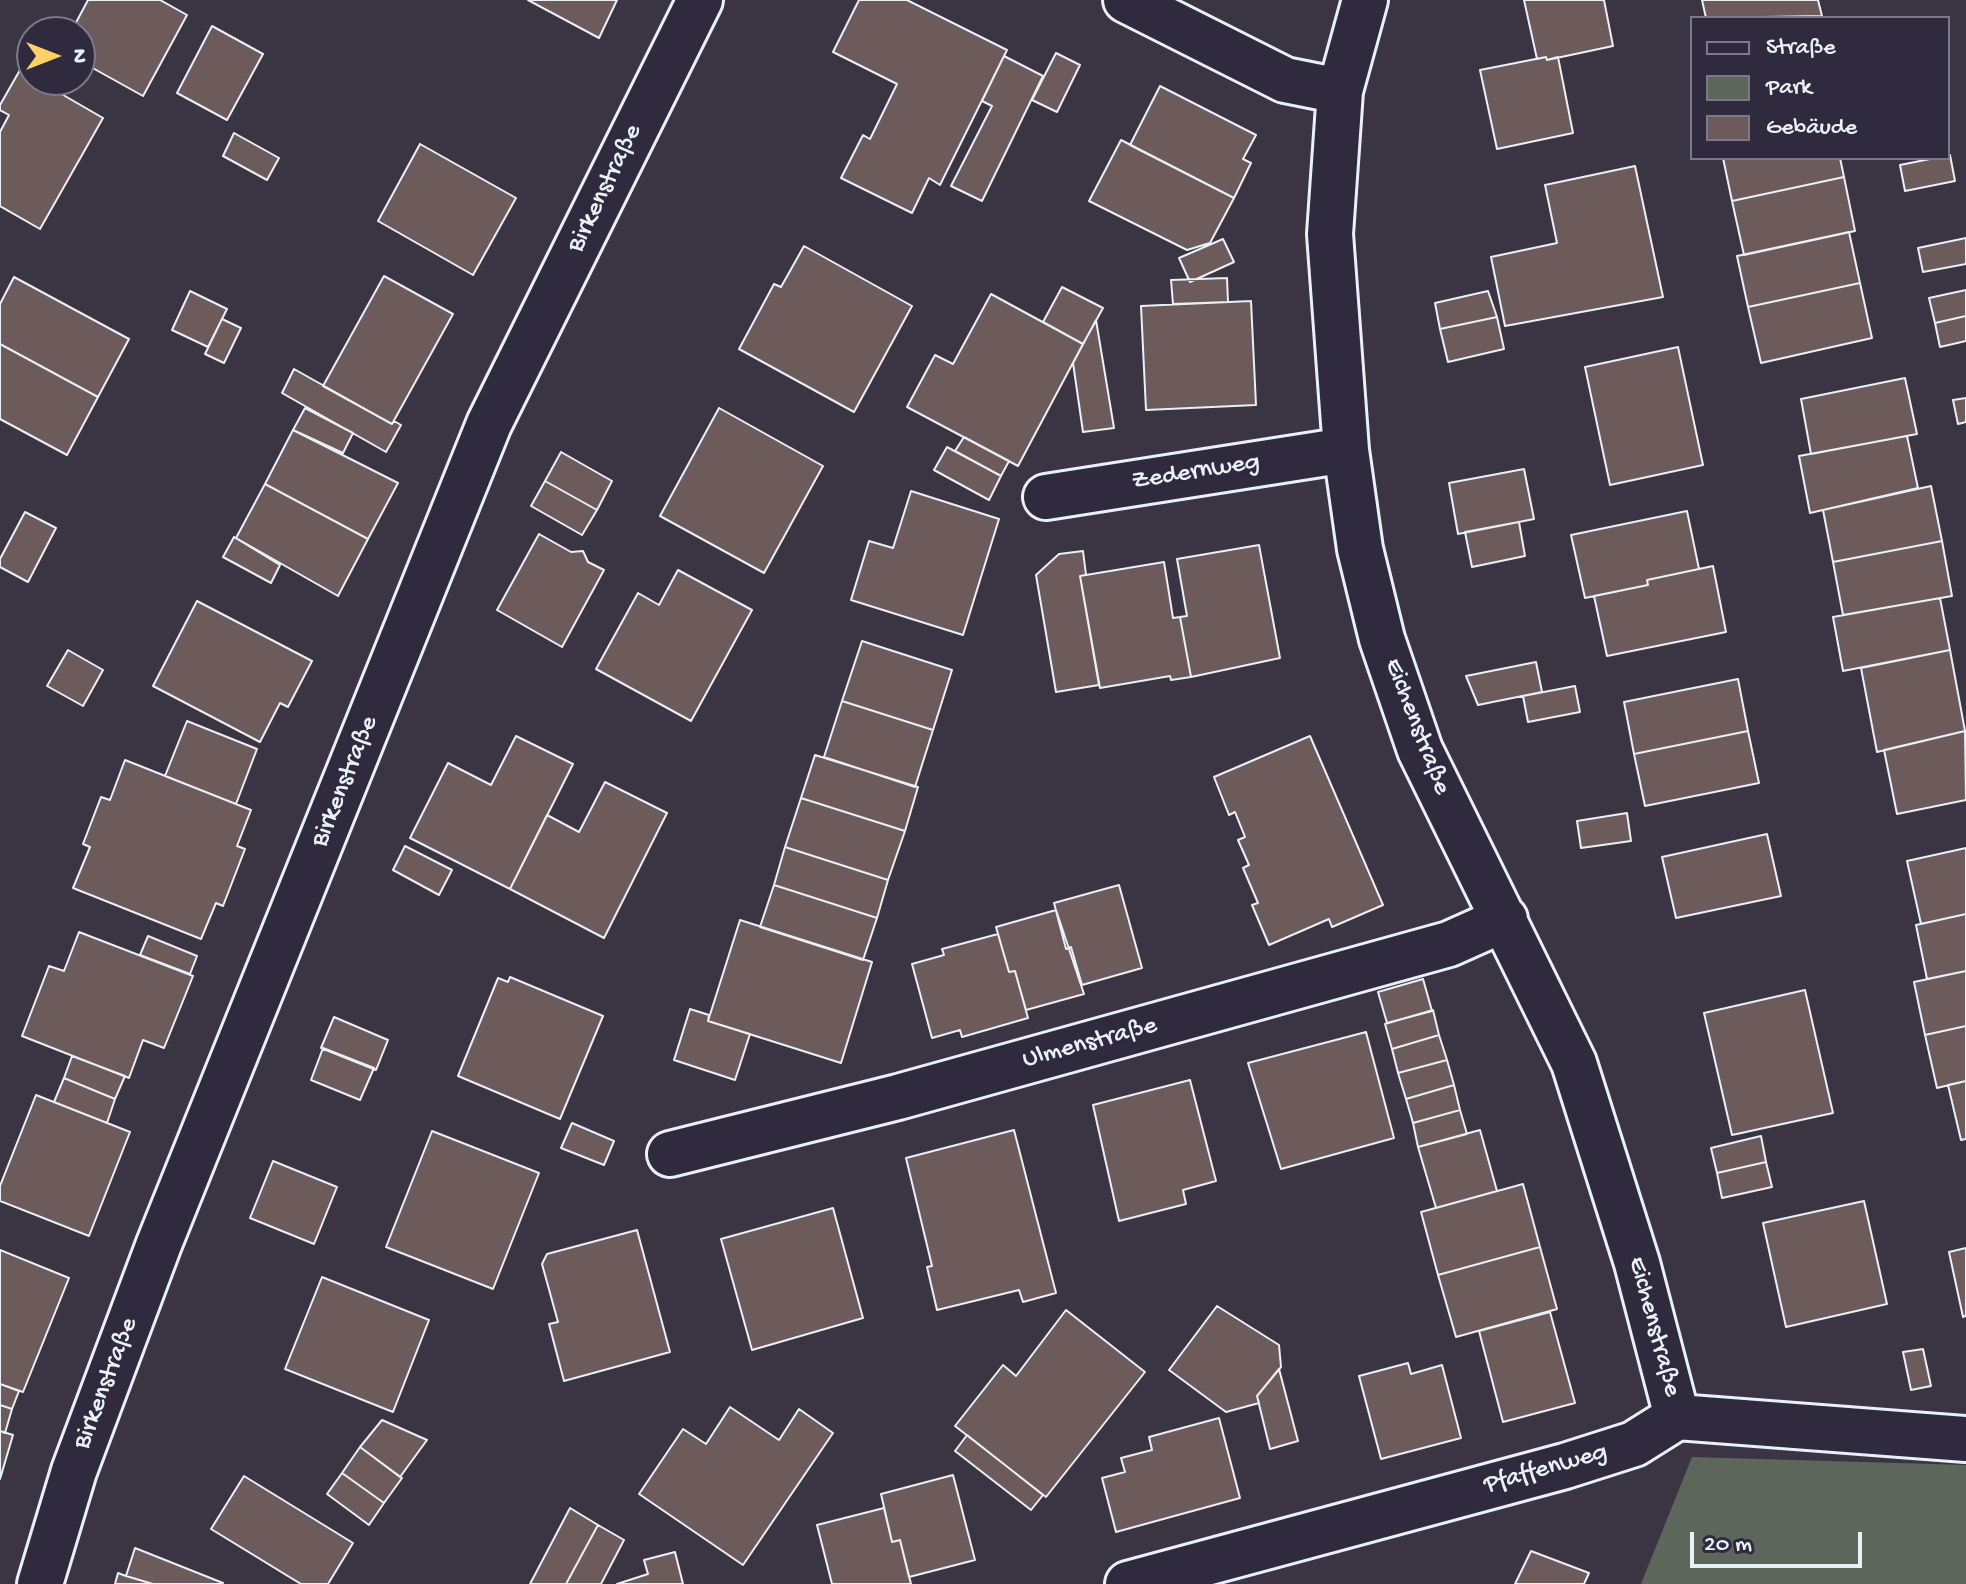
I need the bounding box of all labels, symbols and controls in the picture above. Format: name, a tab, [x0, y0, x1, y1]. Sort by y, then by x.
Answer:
north arrow	[16, 16, 96, 96]
legend	[1690, 16, 1950, 160]
text: Straße	[1766, 34, 1836, 63]
text: N	[65, 49, 91, 63]
text: Park	[1766, 74, 1812, 103]
text: Gebäude	[1766, 114, 1857, 143]
street label: Birkenstraße	[562, 120, 650, 258]
street label: Zedernweg	[1130, 448, 1262, 498]
street label: Eichenstraße	[1376, 654, 1456, 800]
street label: Birkenstraße	[306, 712, 386, 852]
street label: Ulmenstraße	[1019, 1011, 1161, 1077]
street label: Eichenstraße	[1619, 1254, 1687, 1400]
street label: Birkenstraße	[68, 1314, 146, 1454]
street label: Pfaffenweg	[1481, 1438, 1611, 1502]
scale bar	[1694, 1516, 1866, 1566]
text: 20 m	[1704, 1531, 1752, 1560]

